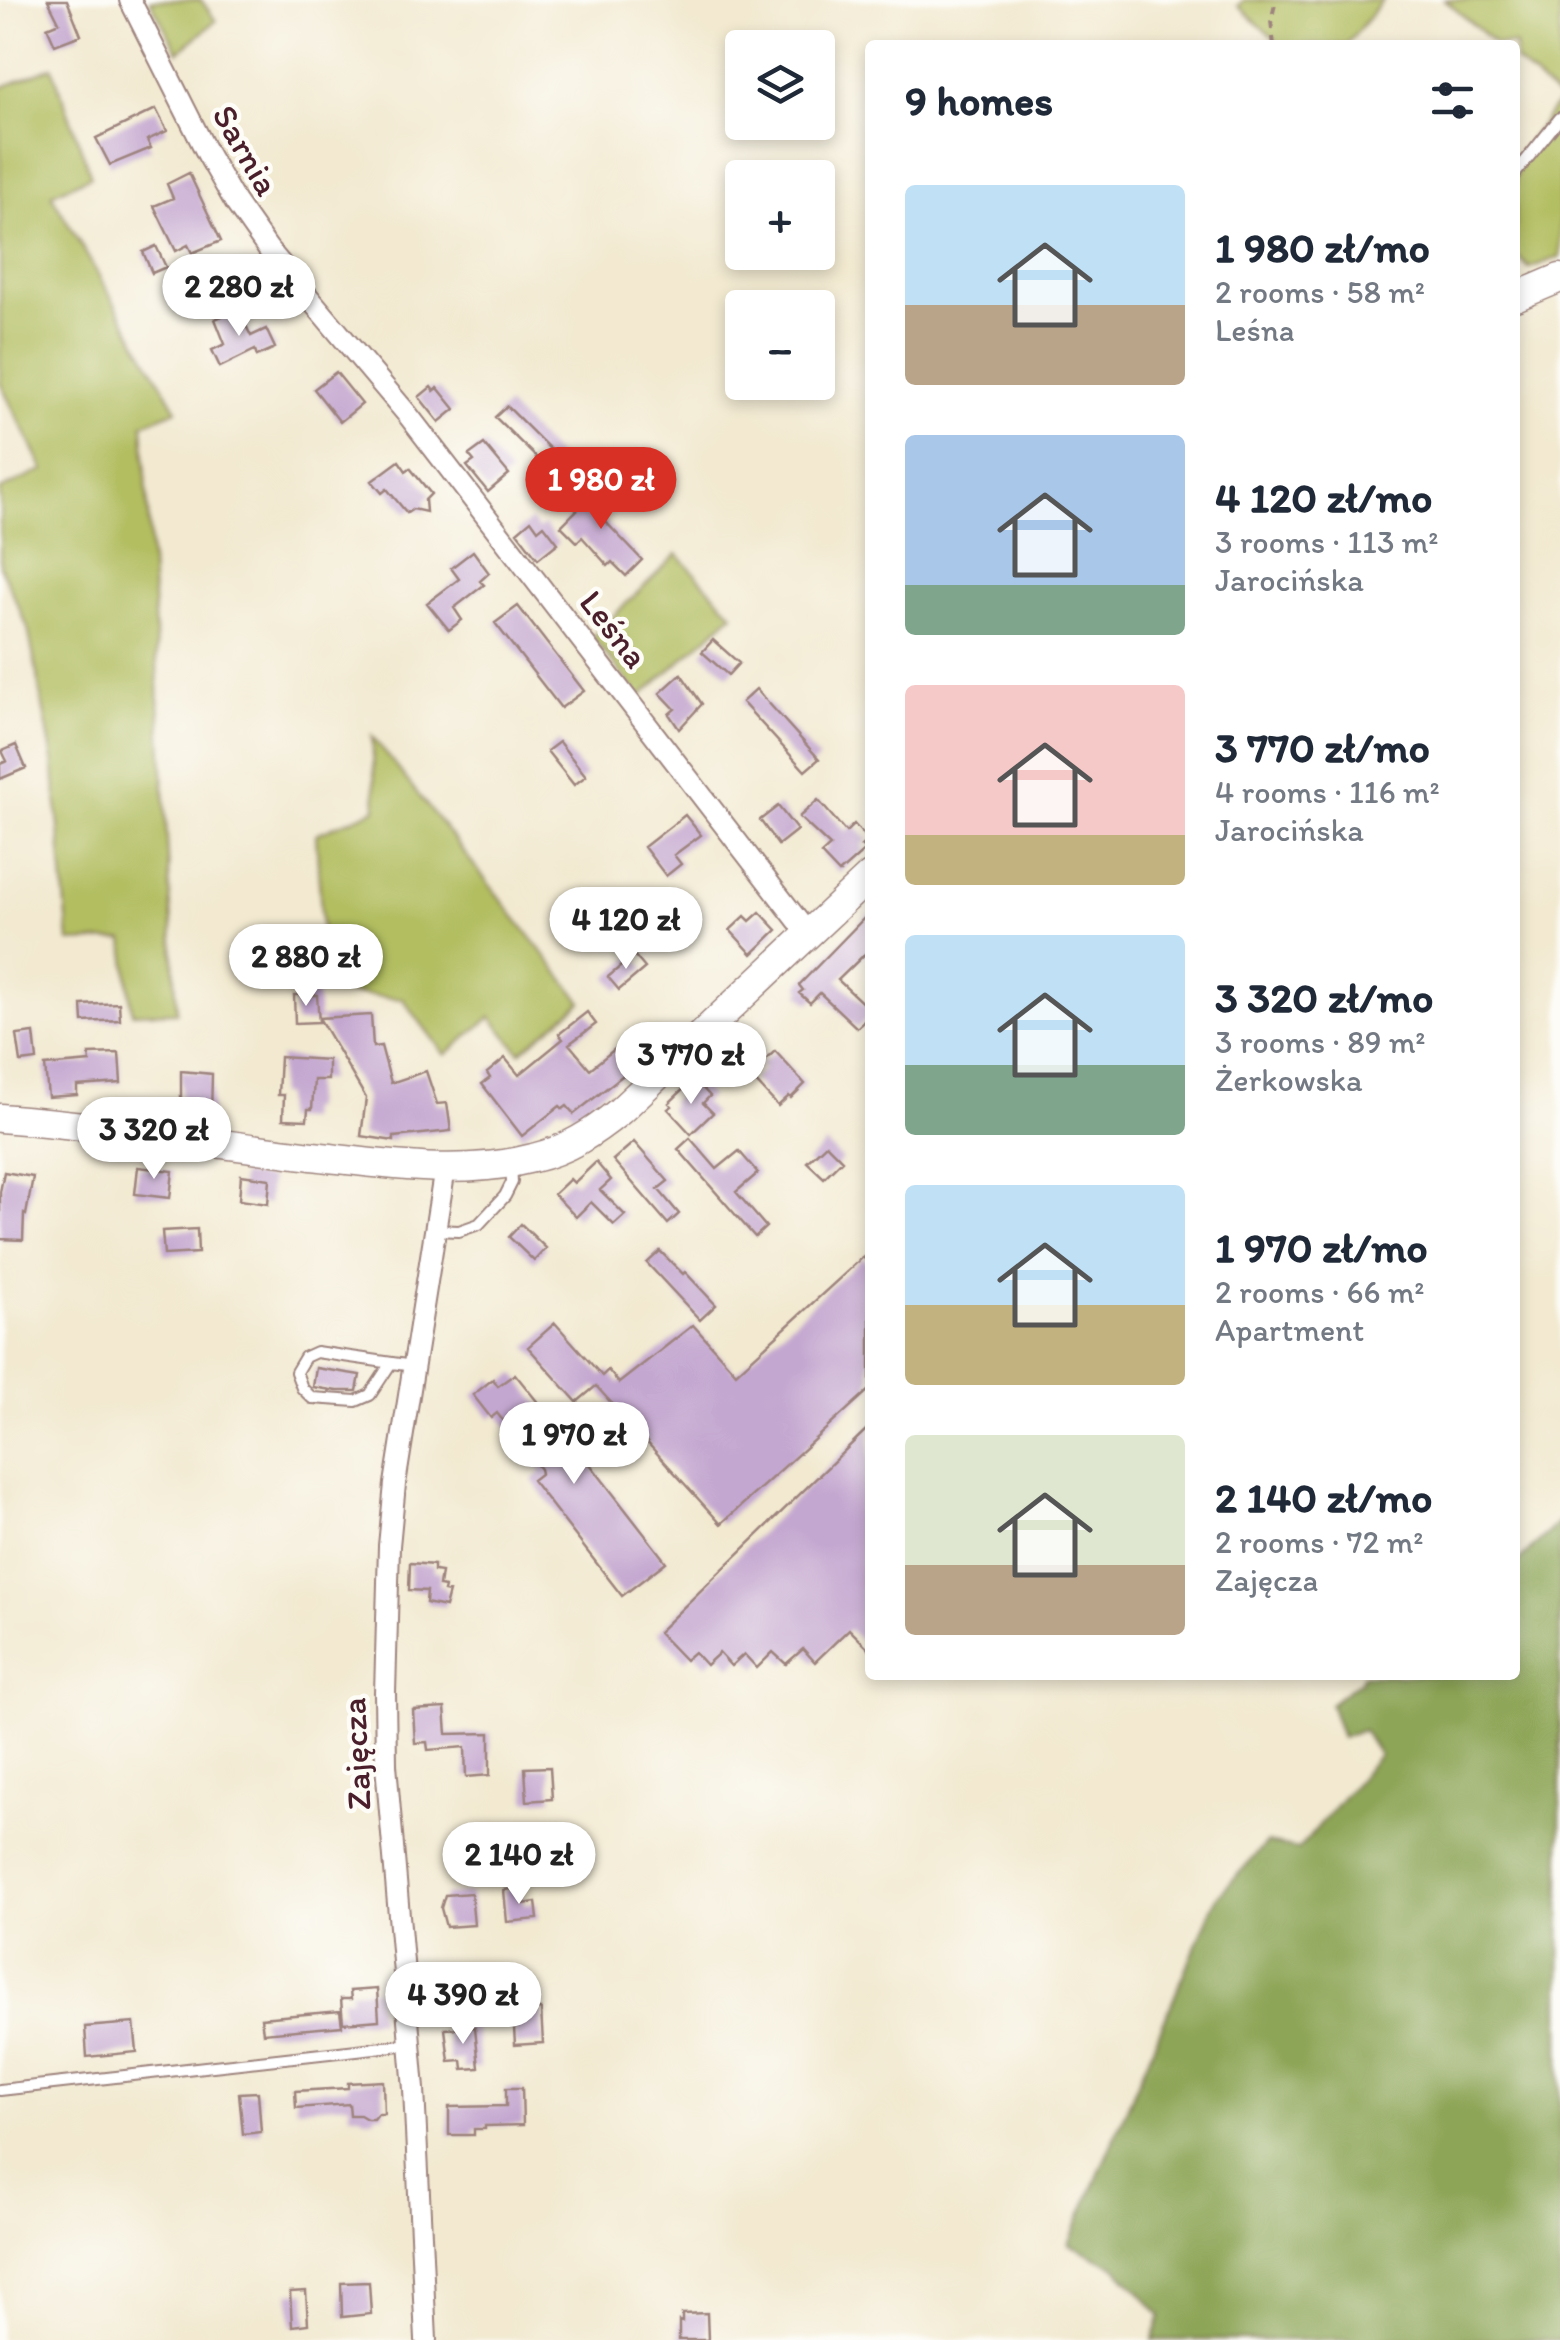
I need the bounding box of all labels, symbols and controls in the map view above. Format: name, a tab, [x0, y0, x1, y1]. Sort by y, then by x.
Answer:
map controls	[725, 30, 835, 400]
button: layers	[725, 30, 835, 140]
icon: filters	[1425, 73, 1480, 128]
text: 9 homes	[905, 75, 1053, 126]
street label: Sarnia	[203, 97, 289, 203]
button: +	[725, 160, 835, 270]
text: 1 980 zł/mo	[1215, 222, 1430, 273]
icon: home	[985, 225, 1105, 345]
pin: 2 280 zł	[136, 254, 342, 339]
text: 2 280 zł	[184, 267, 294, 305]
text: 2 rooms · 58 m²	[1215, 273, 1425, 311]
button: −	[725, 290, 835, 400]
text: Leśna	[1215, 311, 1295, 349]
pin: 1 980 zł	[498, 447, 704, 532]
text: 1 980 zł	[547, 460, 655, 498]
text: 4 120 zł/mo	[1215, 472, 1432, 523]
icon: home	[985, 475, 1105, 595]
text: 3 rooms · 113 m²	[1215, 523, 1438, 561]
text: Jarocińska	[1215, 561, 1364, 599]
street label: Leśna	[571, 582, 657, 676]
text: 3 770 zł/mo	[1215, 722, 1430, 773]
icon: home	[985, 725, 1105, 845]
text: 4 rooms · 116 m²	[1215, 773, 1440, 811]
text: Jarocińska	[1215, 811, 1364, 849]
pin: 4 120 zł	[523, 887, 729, 972]
text: 4 120 zł	[571, 900, 681, 938]
pin: 2 880 zł	[203, 924, 409, 1009]
text: 2 880 zł	[251, 937, 361, 975]
text: 3 320 zł/mo	[1215, 972, 1433, 1023]
icon: home	[985, 975, 1105, 1095]
pin: 3 770 zł	[588, 1022, 794, 1107]
text: 3 rooms · 89 m²	[1215, 1023, 1426, 1061]
text: 3 770 zł	[637, 1035, 745, 1073]
text: Żerkowska	[1215, 1061, 1363, 1099]
pin: 3 320 zł	[51, 1097, 257, 1182]
text: 3 320 zł	[99, 1110, 209, 1148]
text: 1 970 zł/mo	[1215, 1222, 1428, 1273]
icon: home	[985, 1225, 1105, 1345]
text: 2 rooms · 66 m²	[1215, 1273, 1425, 1311]
text: Apartment	[1215, 1311, 1364, 1349]
pin: 1 970 zł	[471, 1402, 677, 1487]
text: 1 970 zł	[521, 1415, 627, 1453]
text: 2 140 zł/mo	[1215, 1472, 1432, 1523]
icon: home	[985, 1475, 1105, 1595]
text: 2 rooms · 72 m²	[1215, 1523, 1423, 1561]
text: Zajęcza	[1215, 1561, 1318, 1599]
street label: Zajęcza	[332, 1697, 380, 1811]
pin: 2 140 zł	[416, 1822, 622, 1907]
text: 2 140 zł	[464, 1835, 574, 1873]
pin: 4 390 zł	[360, 1962, 566, 2047]
text: 4 390 zł	[407, 1975, 519, 2013]

